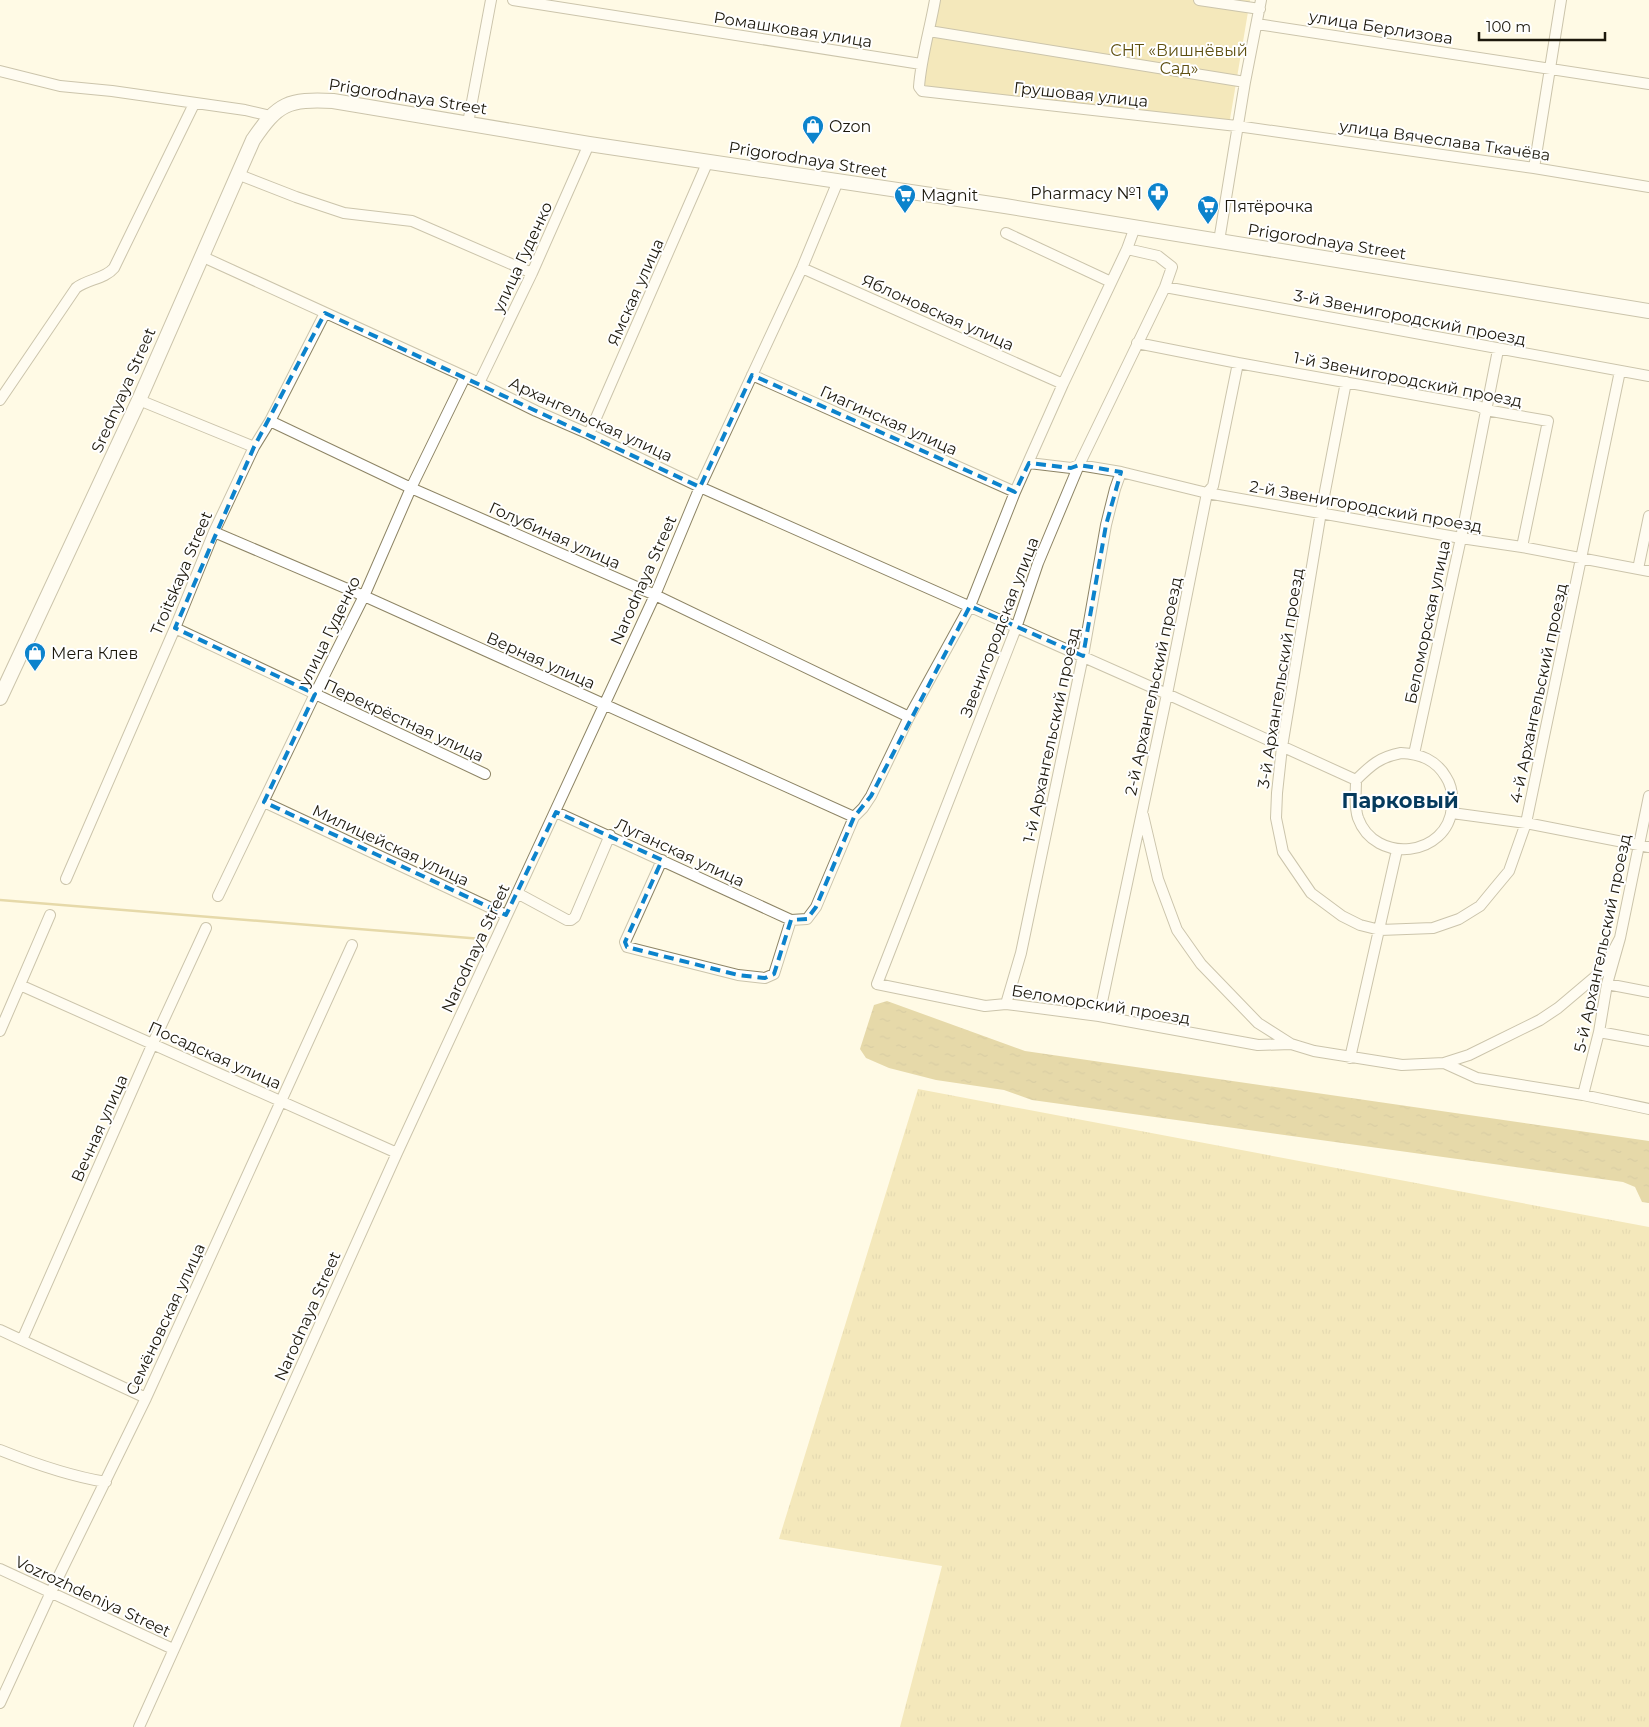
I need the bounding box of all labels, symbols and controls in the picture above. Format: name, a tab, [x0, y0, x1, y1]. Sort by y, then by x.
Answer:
street label: улица Берлизова	[1307, 7, 1454, 48]
street label: Ромашковая улица	[712, 8, 874, 51]
scale bar	[1479, 10, 1605, 42]
text: 100 m	[1486, 17, 1531, 36]
park label: СНТ «Вишнёвый Cад»	[1110, 41, 1248, 78]
street label: Prigorodnaya Street	[327, 75, 489, 118]
street label: Грушовая улица	[1013, 78, 1149, 111]
shop icon: Ozon	[801, 114, 825, 145]
street label: улица Вячеслава Ткачёва	[1337, 116, 1552, 165]
place label: Ozon	[829, 117, 871, 136]
street label: Prigorodnaya Street	[727, 138, 889, 181]
pharmacy icon: Pharmacy №1	[1146, 181, 1170, 212]
supermarket icon: Magnit	[893, 183, 917, 214]
place label: Pharmacy №1	[1030, 184, 1142, 203]
place label: Magnit	[921, 186, 979, 205]
supermarket icon: Пятёрочка	[1196, 194, 1220, 225]
place label: Пятёрочка	[1224, 197, 1313, 216]
street label: улица Гуденко	[488, 199, 556, 317]
street label: Prigorodnaya Street	[1246, 220, 1408, 263]
street label: Ямская улица	[603, 236, 668, 349]
street label: Яблоновская улица	[859, 270, 1017, 355]
street label: 3-й Звенигородский проезд	[1292, 286, 1528, 349]
street label: Srednyaya Street	[87, 324, 160, 456]
street label: 1-й Звенигородский проезд	[1292, 348, 1524, 411]
street label: Архангельская улица	[506, 373, 676, 466]
street label: Гиагинская улица	[817, 382, 960, 459]
street label: 2-й Звенигородский проезд	[1248, 477, 1484, 536]
street label: Голубиная улица	[486, 498, 623, 573]
street label: Troitskaya Street	[147, 508, 216, 638]
street label: Narodnaya Street	[606, 512, 681, 648]
street label: Звенигородская улица	[956, 534, 1043, 720]
street label: Беломорская улица	[1401, 539, 1454, 706]
street label: 3-й Архангельский проезд	[1254, 567, 1307, 790]
street label: улица Гуденко	[294, 573, 364, 690]
street label: 2-й Архангельский проезд	[1121, 575, 1186, 797]
street label: 4-й Архангельский проезд	[1506, 581, 1571, 805]
street label: 1-й Архангельский проезд	[1019, 626, 1084, 844]
street label: Верная улица	[484, 628, 598, 693]
shop icon: Мега Клев	[23, 641, 47, 672]
place label: Мега Клев	[51, 644, 138, 663]
street label: Перекрёстная улица	[321, 675, 487, 766]
district label: Парковый	[1341, 788, 1459, 813]
street label: Милицейская улица	[309, 801, 472, 890]
street label: Луганская улица	[612, 814, 747, 891]
street label: 5-й Архангельский проезд	[1570, 832, 1635, 1054]
street label: Narodnaya Street	[437, 880, 514, 1016]
street label: Беломорский проезд	[1010, 981, 1192, 1028]
street label: Посадская улица	[145, 1018, 284, 1093]
street label: Вечная улица	[67, 1072, 132, 1185]
street label: Семёновская улица	[122, 1240, 209, 1398]
street label: Narodnaya Street	[270, 1248, 345, 1384]
street label: Vozrozhdeniya Street	[12, 1552, 174, 1641]

